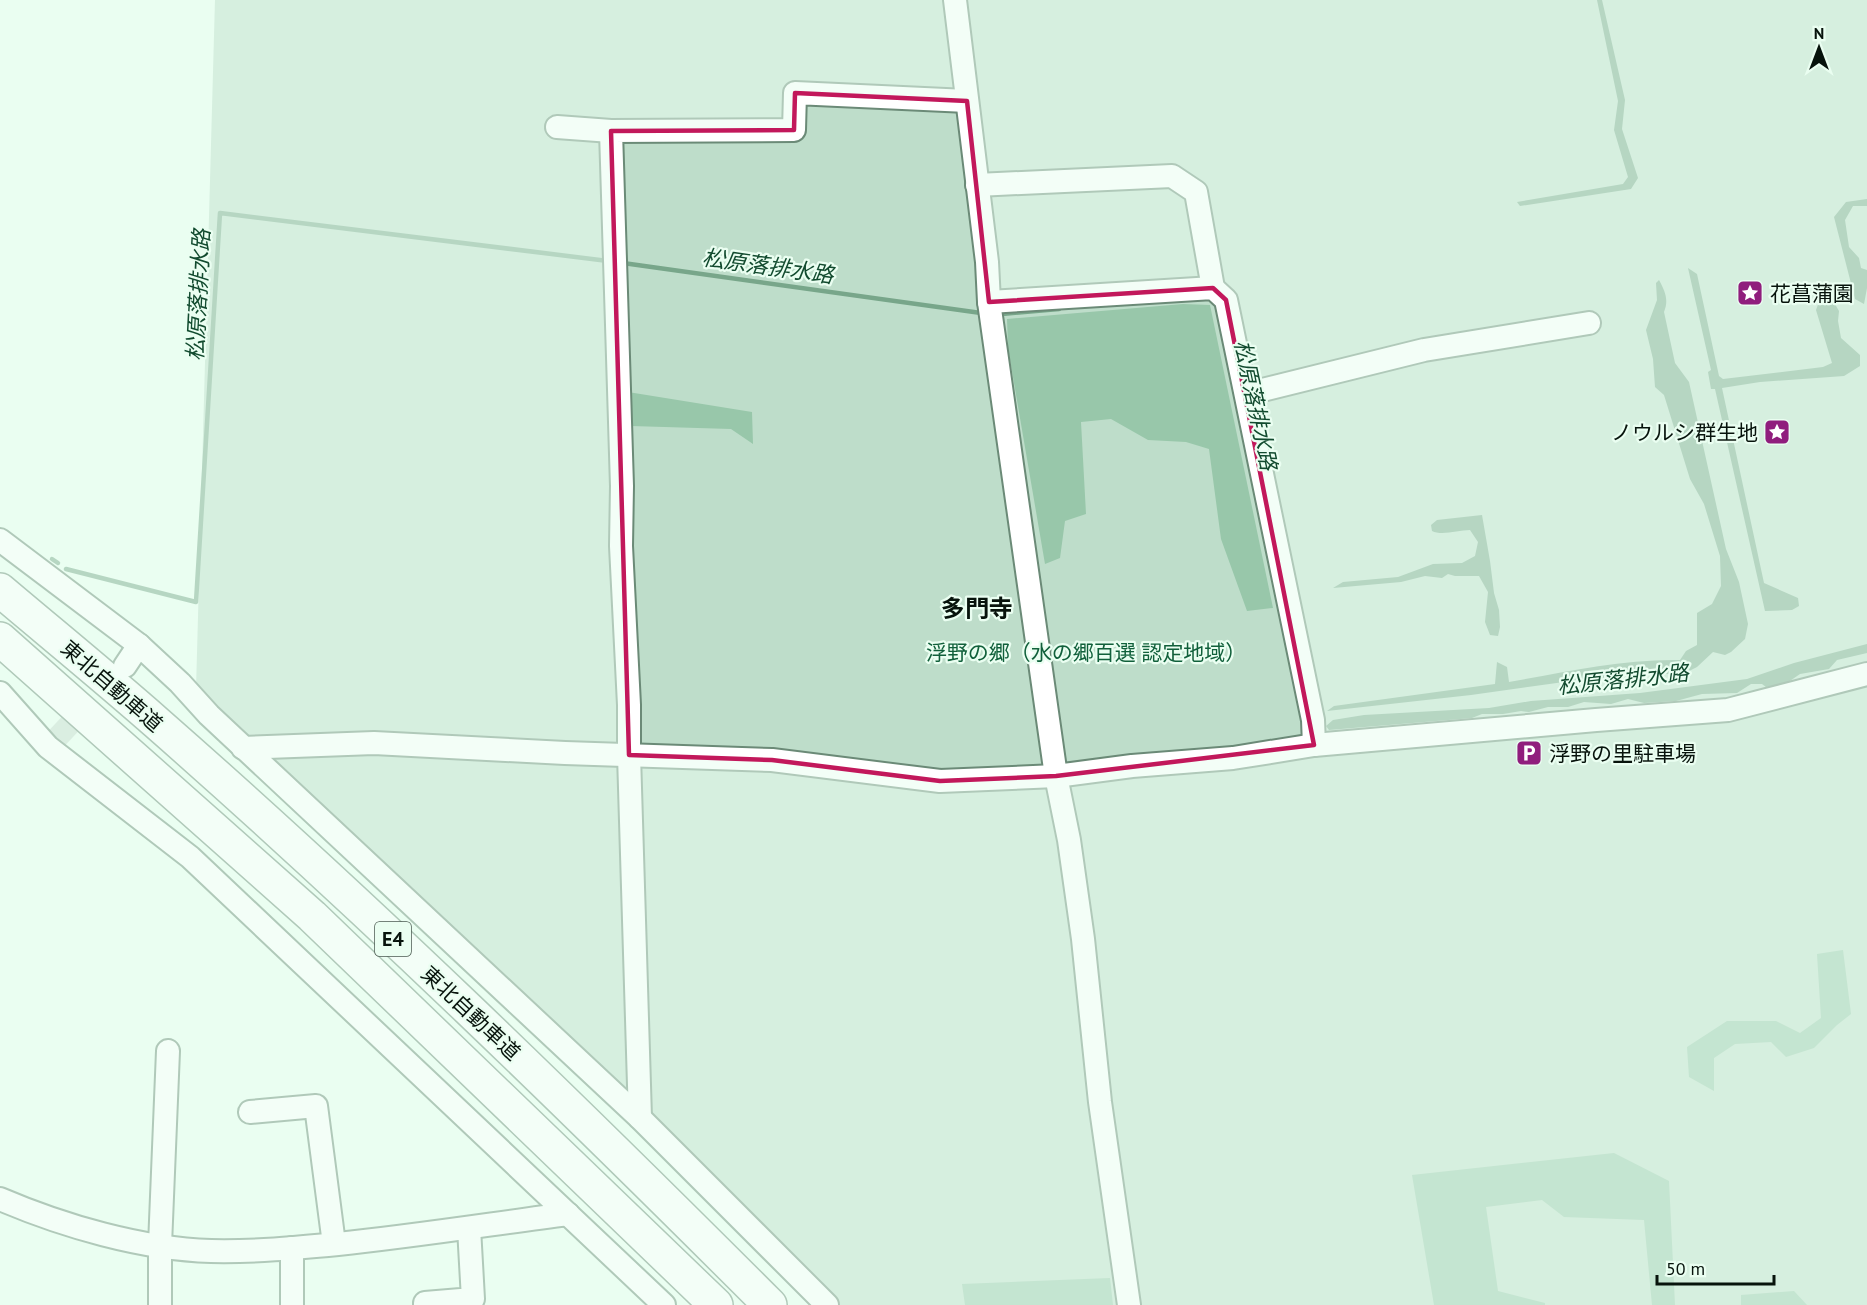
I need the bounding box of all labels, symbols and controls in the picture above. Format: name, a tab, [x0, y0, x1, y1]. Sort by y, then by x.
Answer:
north arrow	[1789, 18, 1849, 78]
text: N	[1814, 23, 1824, 43]
water label: 松原落排水路	[181, 226, 216, 362]
water label: 松原落排水路	[701, 243, 837, 289]
place icon: 花菖蒲園	[1735, 278, 1765, 308]
place label: 花菖蒲園	[1770, 280, 1854, 307]
water label: 松原落排水路	[1229, 338, 1284, 474]
place icon: ノウルシ群生地	[1762, 417, 1792, 447]
place label: ノウルシ群生地	[1611, 419, 1758, 446]
district label: 多門寺	[941, 593, 1013, 624]
street label: 東北自動車道	[56, 634, 168, 738]
park label: 浮野の郷（水の郷百選 認定地域）	[926, 639, 1246, 666]
water label: 松原落排水路	[1556, 658, 1692, 700]
parking icon: 浮野の里駐車場	[1514, 738, 1544, 768]
place label: 浮野の里駐車場	[1549, 740, 1696, 767]
road number: E4	[375, 922, 411, 956]
street label: 東北自動車道	[416, 960, 526, 1066]
scale bar	[1657, 1248, 1774, 1286]
text: 50 m	[1666, 1257, 1705, 1280]

